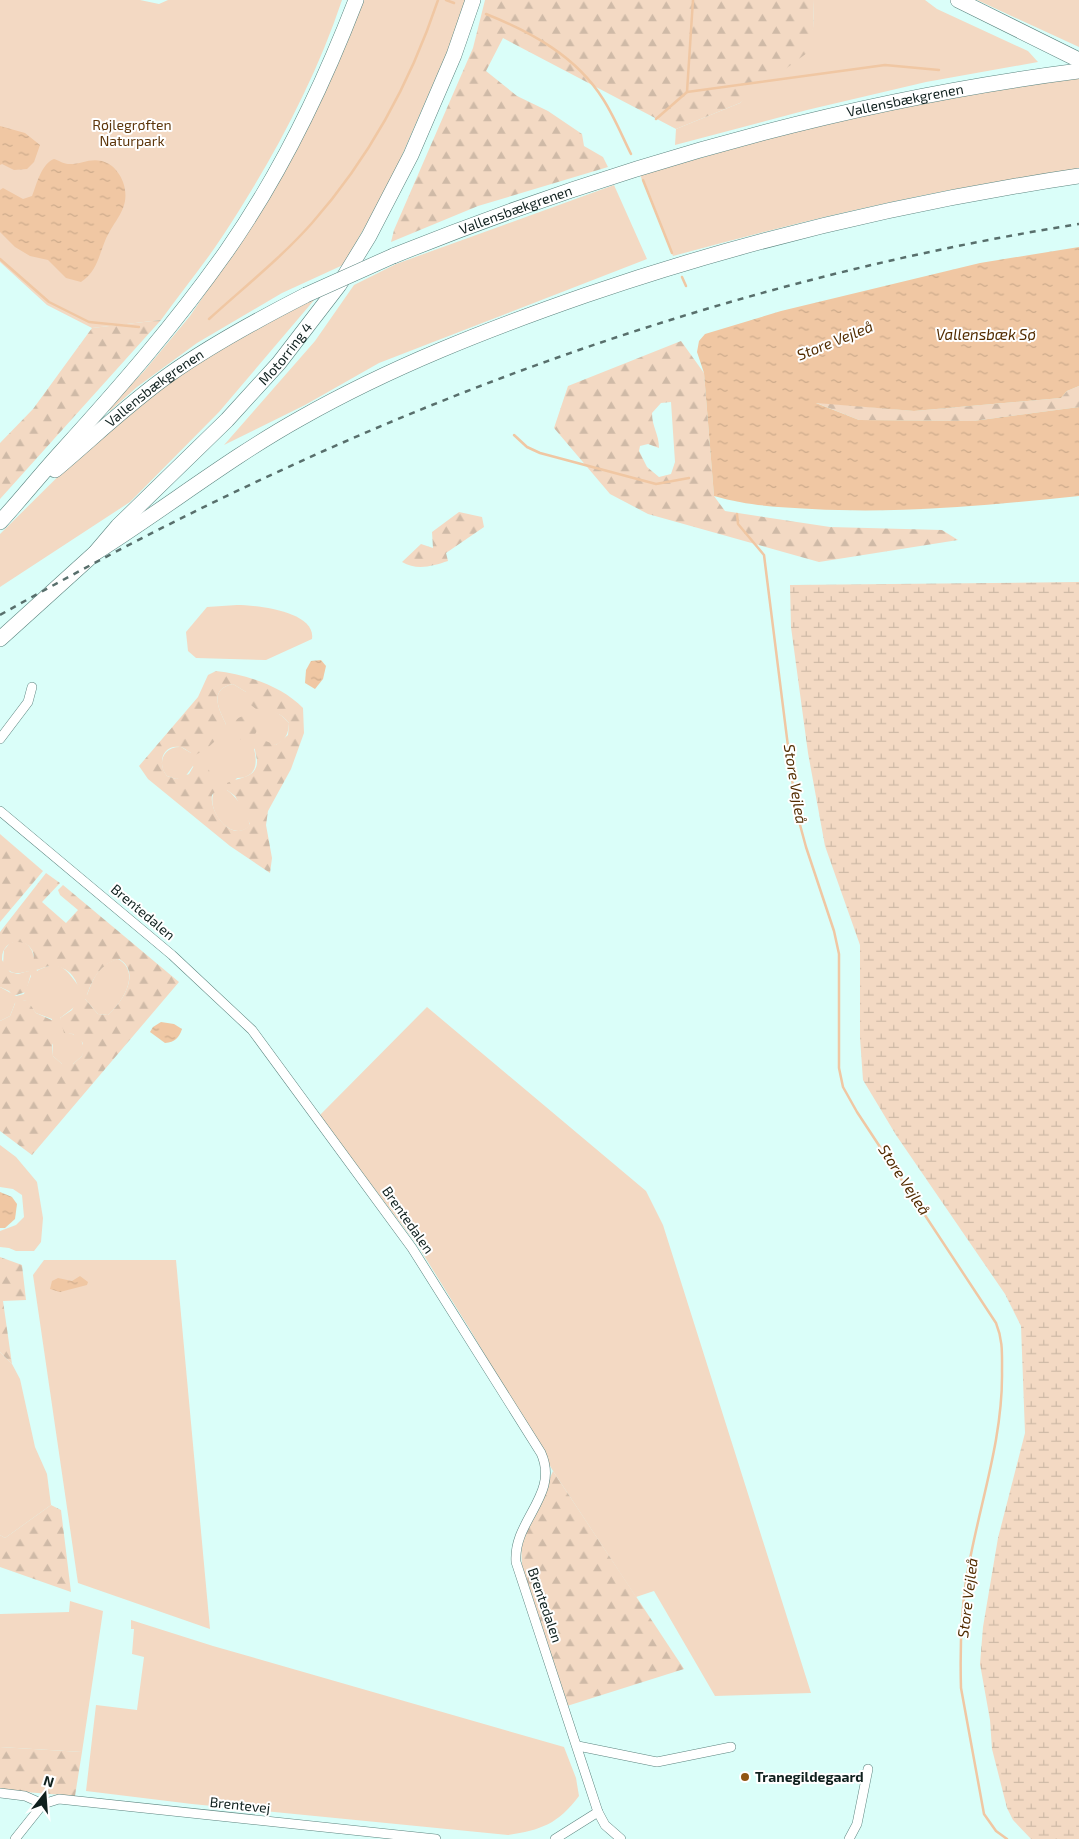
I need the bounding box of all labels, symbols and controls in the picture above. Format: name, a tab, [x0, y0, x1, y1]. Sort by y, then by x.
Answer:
street label: Vallensbækgrenen	[845, 80, 965, 120]
park label: Røjlegrøften Naturpark	[92, 116, 172, 149]
street label: Vallensbækgrenen	[456, 181, 574, 237]
water label: Store Vejleå	[794, 317, 876, 364]
street label: Motorring 4	[254, 319, 315, 388]
water label: Vallensbæk Sø	[936, 325, 1036, 343]
street label: Vallensbækgrenen	[102, 345, 206, 430]
water label: Store Vejleå	[780, 743, 811, 825]
street label: Brentedalen	[108, 880, 179, 943]
water label: Store Vejleå	[874, 1141, 934, 1219]
street label: Brentedalen	[379, 1183, 438, 1257]
water label: Store Vejleå	[953, 1557, 982, 1639]
street label: Brentedalen	[525, 1565, 566, 1645]
place label: Tranegildegaard	[755, 1768, 864, 1785]
north arrow	[20, 1769, 70, 1819]
text: N	[42, 1771, 56, 1791]
marker: Tranegildegaard	[739, 1771, 751, 1783]
street label: Brentevej	[209, 1793, 271, 1816]

